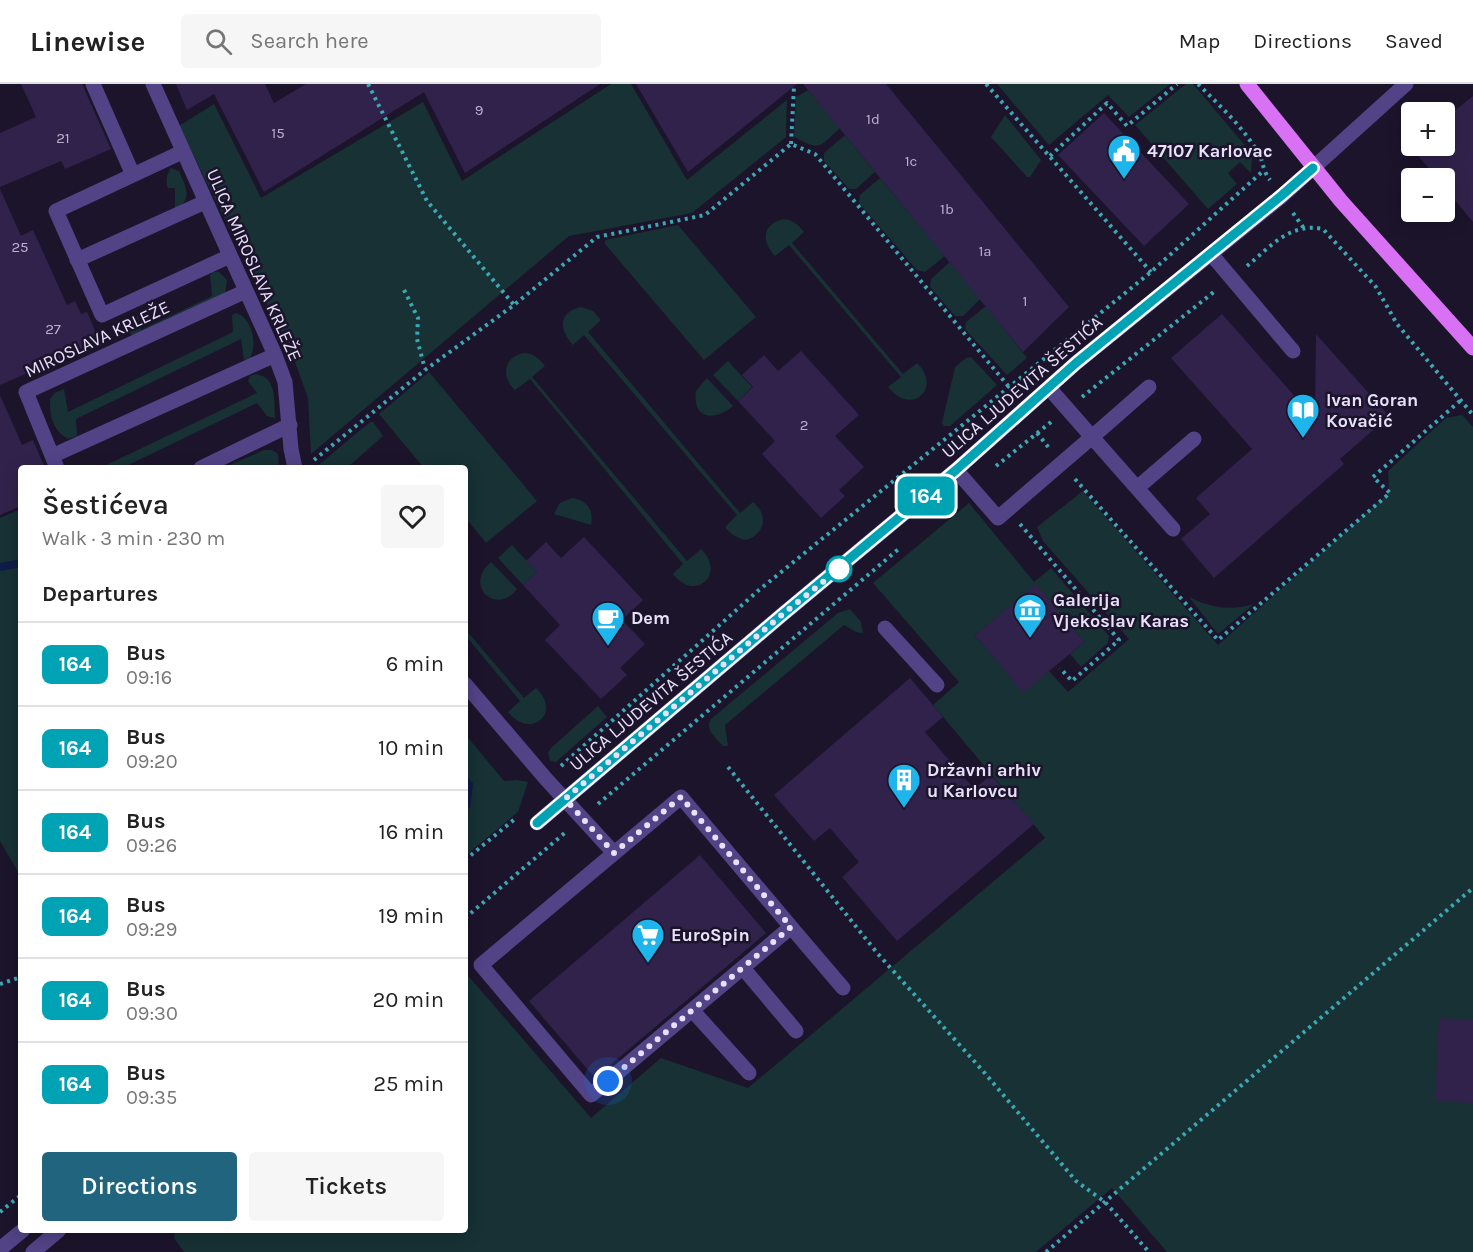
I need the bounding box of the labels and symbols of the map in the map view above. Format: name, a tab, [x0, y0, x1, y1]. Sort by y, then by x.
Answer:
house number: 9	[475, 101, 483, 119]
house number: 1d	[866, 110, 880, 128]
house number: 15	[271, 124, 285, 142]
house number: 21	[56, 129, 70, 147]
public building icon: 47107 Karlovac	[1106, 133, 1142, 180]
place label: 47107 Karlovac	[1147, 140, 1272, 162]
house number: 1c	[905, 152, 917, 170]
street label: ULICA MIROSLAVA KRLEŽE	[202, 165, 306, 365]
house number: 1b	[940, 200, 954, 218]
house number: 25	[11, 238, 29, 256]
house number: 1a	[978, 242, 992, 260]
house number: 1	[1023, 292, 1027, 310]
street label: MIROSLAVA KRLEŽE	[21, 296, 173, 382]
street label: ULICA LJUDEVITA ŠESTIĆA	[936, 310, 1107, 463]
house number: 27	[45, 320, 61, 338]
place label: Ivan Goran Kovačić	[1326, 389, 1418, 432]
library icon: Ivan Goran Kovačić	[1285, 392, 1321, 439]
house number: 2	[800, 416, 808, 434]
line badge: 164	[892, 476, 960, 516]
unlabelled marker	[826, 556, 852, 582]
place label: Galerija Vjekoslav Karas	[1053, 589, 1189, 632]
museum icon: Galerija Vjekoslav Karas	[1012, 592, 1048, 639]
cafe icon: Dem	[590, 600, 626, 647]
place label: Dem	[631, 607, 670, 629]
street label: ULICA LJUDEVITA ŠESTIĆA	[564, 626, 737, 776]
place label: Državni arhiv u Karlovcu	[927, 759, 1042, 802]
building icon: Državni arhiv u Karlovcu	[886, 762, 922, 809]
supermarket icon: EuroSpin	[630, 917, 666, 964]
place label: EuroSpin	[671, 924, 750, 946]
your location	[593, 1066, 623, 1096]

